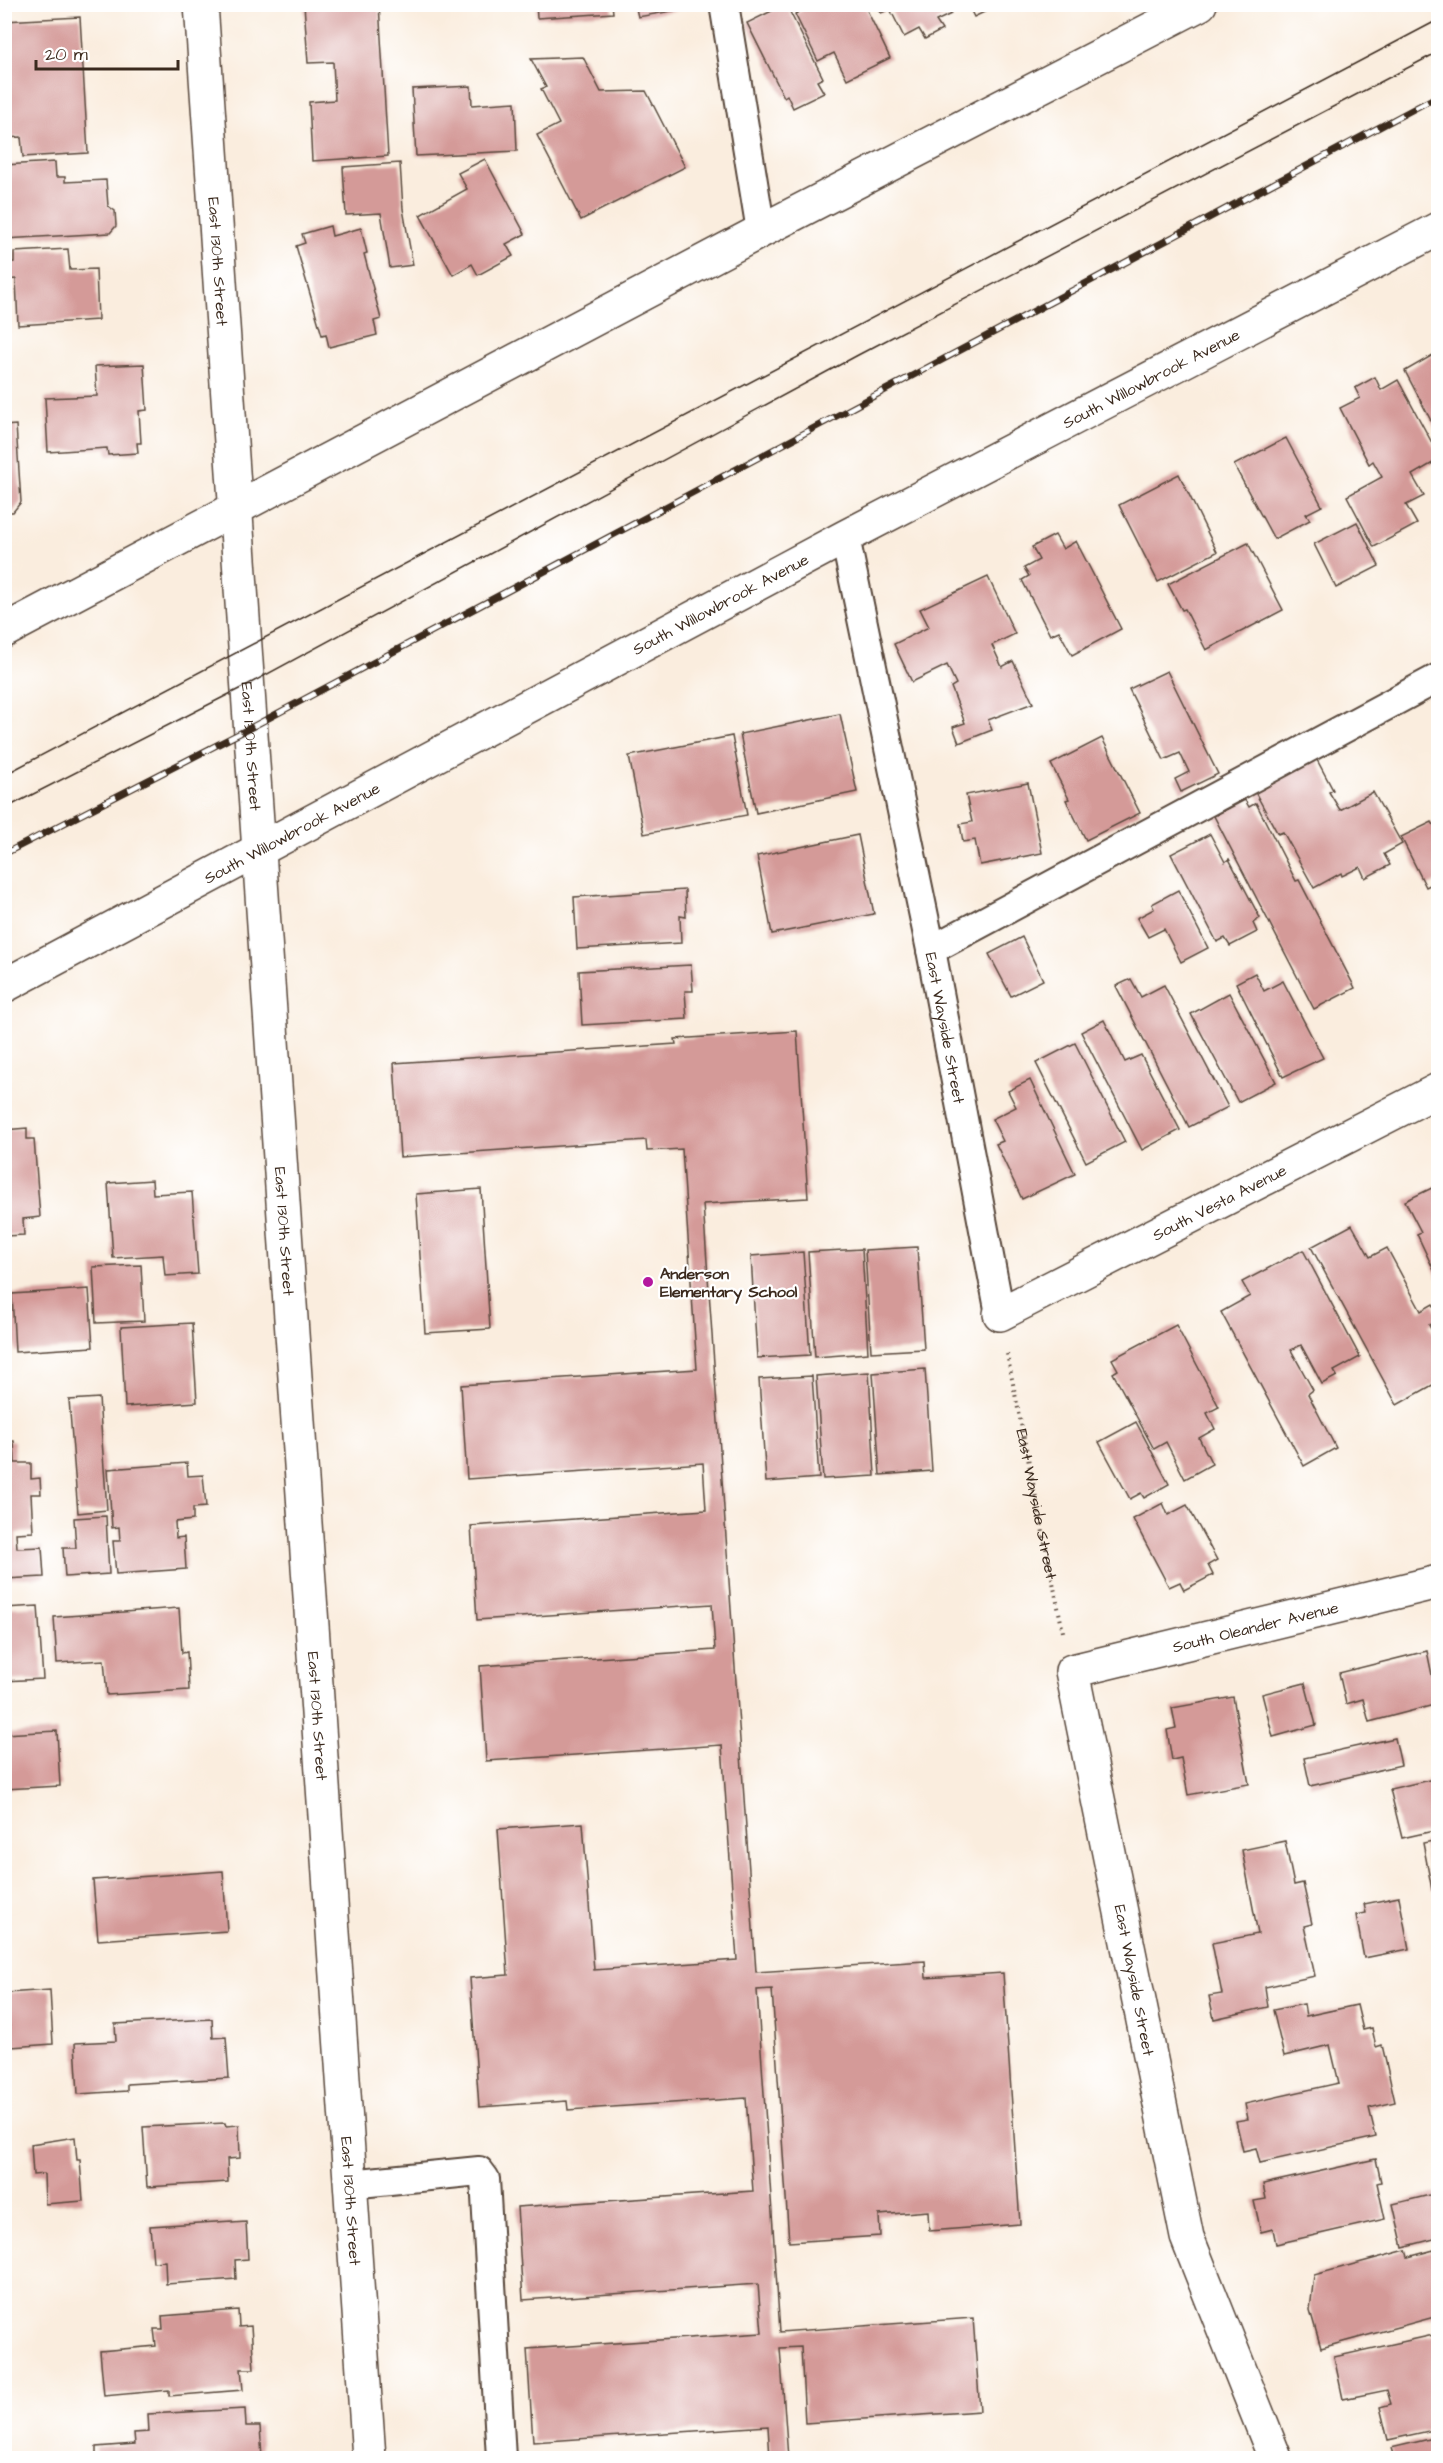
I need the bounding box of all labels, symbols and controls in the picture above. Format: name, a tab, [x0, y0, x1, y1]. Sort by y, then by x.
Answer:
scale bar	[36, 33, 178, 71]
text: 20 m	[45, 42, 88, 67]
street label: East 130th Street	[202, 196, 233, 327]
street label: South Willowbrook Avenue	[1059, 324, 1244, 434]
street label: South Willowbrook Avenue	[629, 548, 813, 660]
street label: East 130th Street	[235, 681, 266, 812]
street label: South Willowbrook Avenue	[200, 777, 384, 889]
street label: East Wayside Street	[920, 950, 970, 1106]
street label: South Vesta Avenue	[1149, 1159, 1291, 1246]
street label: East 130th Street	[269, 1166, 299, 1297]
place label: Anderson Elementary School	[660, 1263, 798, 1304]
marker: Anderson Elementary School	[641, 1275, 655, 1289]
street label: East Wayside Street	[1010, 1427, 1062, 1582]
street label: South Oleander Avenue	[1170, 1597, 1341, 1658]
street label: East 130th Street	[302, 1651, 333, 1782]
street label: East Wayside Street	[1108, 1903, 1160, 2058]
street label: East 130th Street	[335, 2136, 366, 2267]

